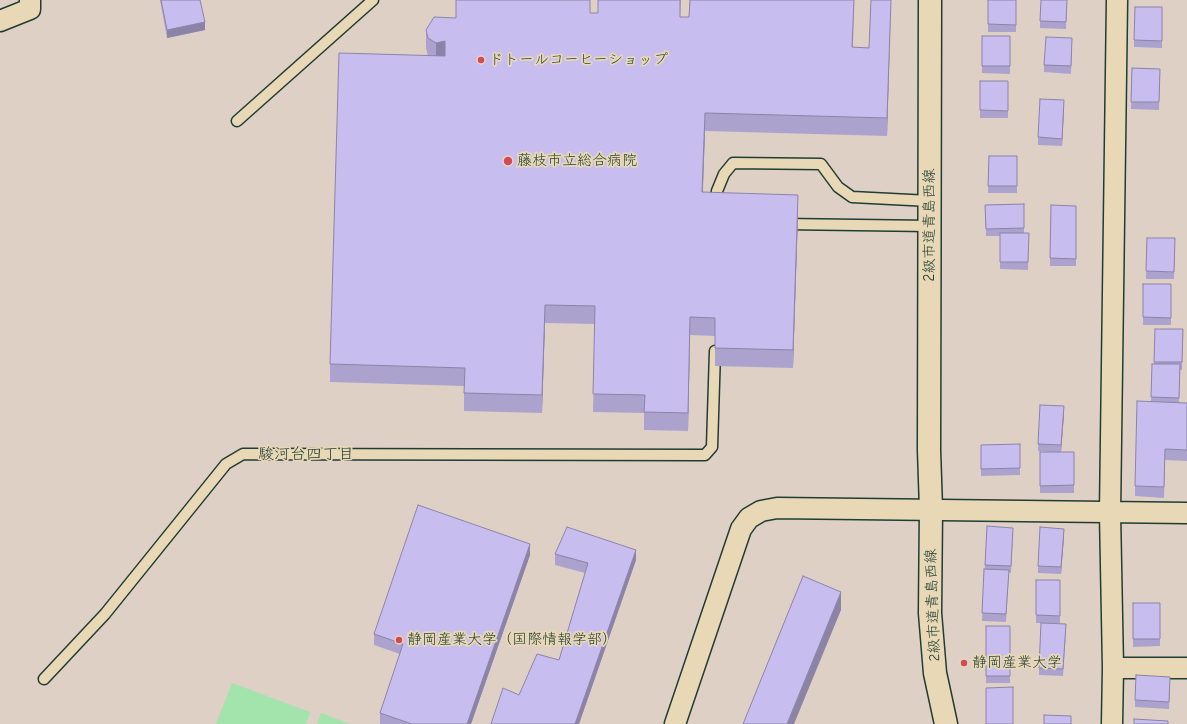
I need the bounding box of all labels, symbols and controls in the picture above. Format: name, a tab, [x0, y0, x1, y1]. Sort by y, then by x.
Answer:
place label: ドトールコーヒーショップ	[489, 51, 668, 69]
marker: ドトールコーヒーショップ	[476, 55, 486, 65]
place label: 藤枝市立総合病院	[517, 152, 637, 170]
marker: 藤枝市立総合病院	[502, 155, 514, 167]
street label: 2級市道青島西線	[921, 169, 939, 281]
district label: 駿河台四丁目	[258, 444, 354, 464]
street label: 2級市道青島西線	[922, 548, 944, 662]
place label: 静岡産業大学（国際情報学部）	[407, 631, 617, 649]
marker: 静岡産業大学（国際情報学部）	[394, 635, 404, 645]
place label: 静岡産業大学	[972, 654, 1062, 672]
marker: 静岡産業大学	[959, 658, 969, 668]

